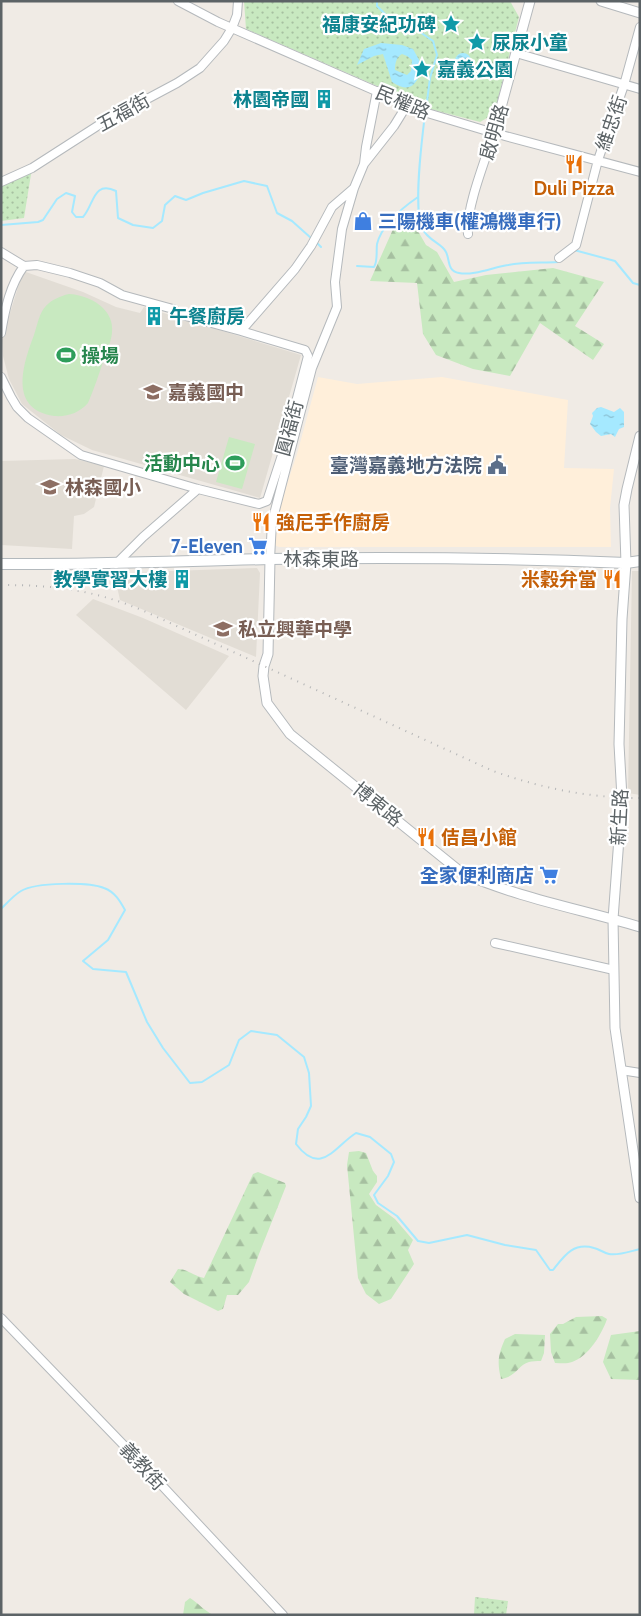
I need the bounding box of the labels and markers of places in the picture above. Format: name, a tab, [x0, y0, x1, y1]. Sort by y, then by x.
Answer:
place label: 福康安紀功碑	[322, 13, 436, 36]
place icon: 福康安紀功碑	[440, 13, 462, 35]
place icon: 尿尿小童	[466, 31, 488, 53]
place label: 尿尿小童	[492, 31, 568, 54]
place icon: 嘉義公園	[411, 58, 433, 80]
place label: 嘉義公園	[437, 58, 513, 81]
place label: 林園帝國	[233, 88, 309, 111]
building icon: 林園帝國	[313, 88, 335, 110]
restaurant icon: Duli Pizza	[563, 153, 585, 175]
place label: Duli Pizza	[533, 177, 615, 200]
shop icon: 三陽機車(權鴻機車行)	[352, 210, 374, 232]
place label: 三陽機車(權鴻機車行)	[378, 210, 561, 233]
building icon: 午餐廚房	[143, 305, 165, 327]
place label: 午餐廚房	[169, 305, 245, 328]
sports icon: 操場	[55, 344, 77, 366]
place label: 操場	[81, 344, 119, 367]
school or university icon: 嘉義國中	[142, 381, 164, 403]
place label: 嘉義國中	[168, 381, 244, 404]
place label: 活動中心	[144, 452, 220, 475]
sports icon: 活動中心	[224, 452, 246, 474]
place label: 臺灣嘉義地方法院	[330, 454, 482, 477]
public building icon: 臺灣嘉義地方法院	[486, 454, 508, 476]
school or university icon: 林森國小	[39, 476, 61, 498]
place label: 林森國小	[65, 476, 141, 499]
restaurant icon: 強尼手作廚房	[250, 511, 272, 533]
place label: 強尼手作廚房	[276, 511, 390, 534]
place label: 7-Eleven	[171, 535, 243, 558]
supermarket icon: 7-Eleven	[247, 535, 269, 557]
place label: 教學實習大樓	[53, 568, 167, 591]
building icon: 教學實習大樓	[171, 568, 193, 590]
place label: 米穀弁當	[521, 568, 597, 591]
restaurant icon: 米穀弁當	[601, 568, 623, 590]
school or university icon: 私立興華中學	[212, 618, 234, 640]
place label: 私立興華中學	[238, 618, 352, 641]
restaurant icon: 佶昌小館	[415, 826, 437, 848]
place label: 佶昌小館	[441, 826, 517, 849]
place label: 全家便利商店	[420, 864, 534, 887]
supermarket icon: 全家便利商店	[538, 864, 560, 886]

